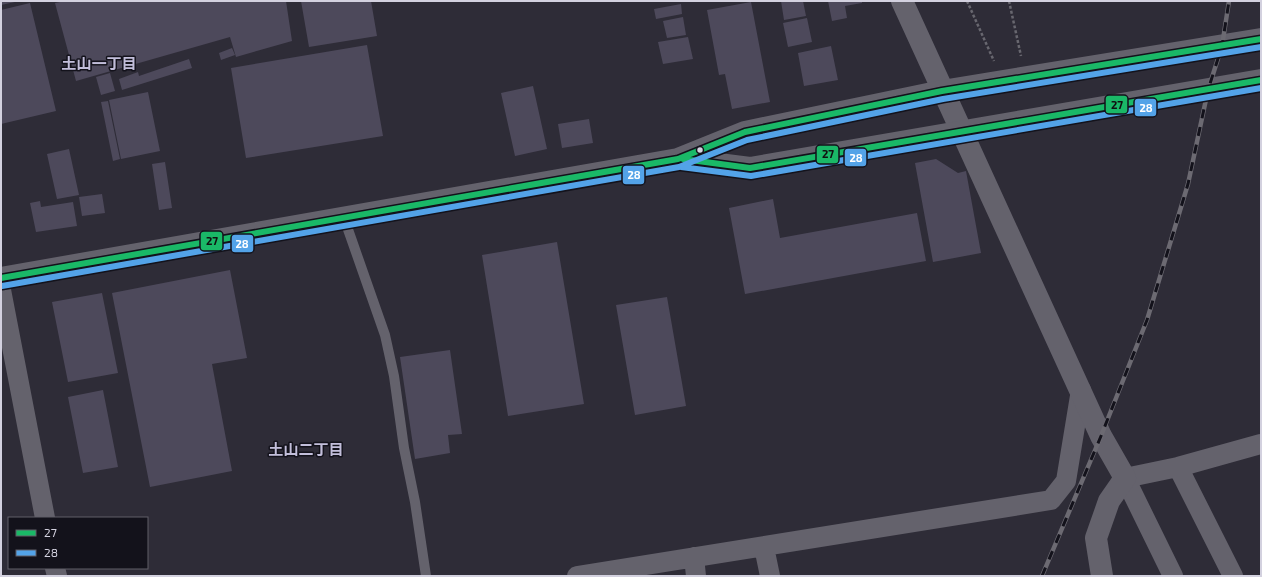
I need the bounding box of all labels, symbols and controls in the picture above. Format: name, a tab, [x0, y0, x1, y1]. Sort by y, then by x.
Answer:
district label: 土山一丁目	[61, 54, 137, 72]
line badge: 27	[1105, 95, 1128, 114]
text: 27	[1111, 98, 1123, 111]
line badge: 28	[1134, 98, 1157, 117]
text: 28	[1139, 101, 1153, 114]
unlabelled marker	[695, 145, 705, 155]
line badge: 27	[816, 145, 839, 164]
text: 27	[822, 147, 834, 160]
line badge: 28	[844, 148, 867, 167]
text: 28	[849, 151, 863, 164]
line badge: 28	[622, 165, 645, 185]
text: 28	[627, 168, 641, 181]
line badge: 27	[200, 231, 223, 251]
text: 27	[206, 234, 218, 247]
line badge: 28	[231, 234, 254, 253]
text: 28	[235, 237, 249, 250]
district label: 土山二丁目	[268, 440, 344, 458]
legend	[8, 517, 148, 569]
text: 27	[44, 525, 57, 539]
text: 28	[44, 545, 58, 559]

